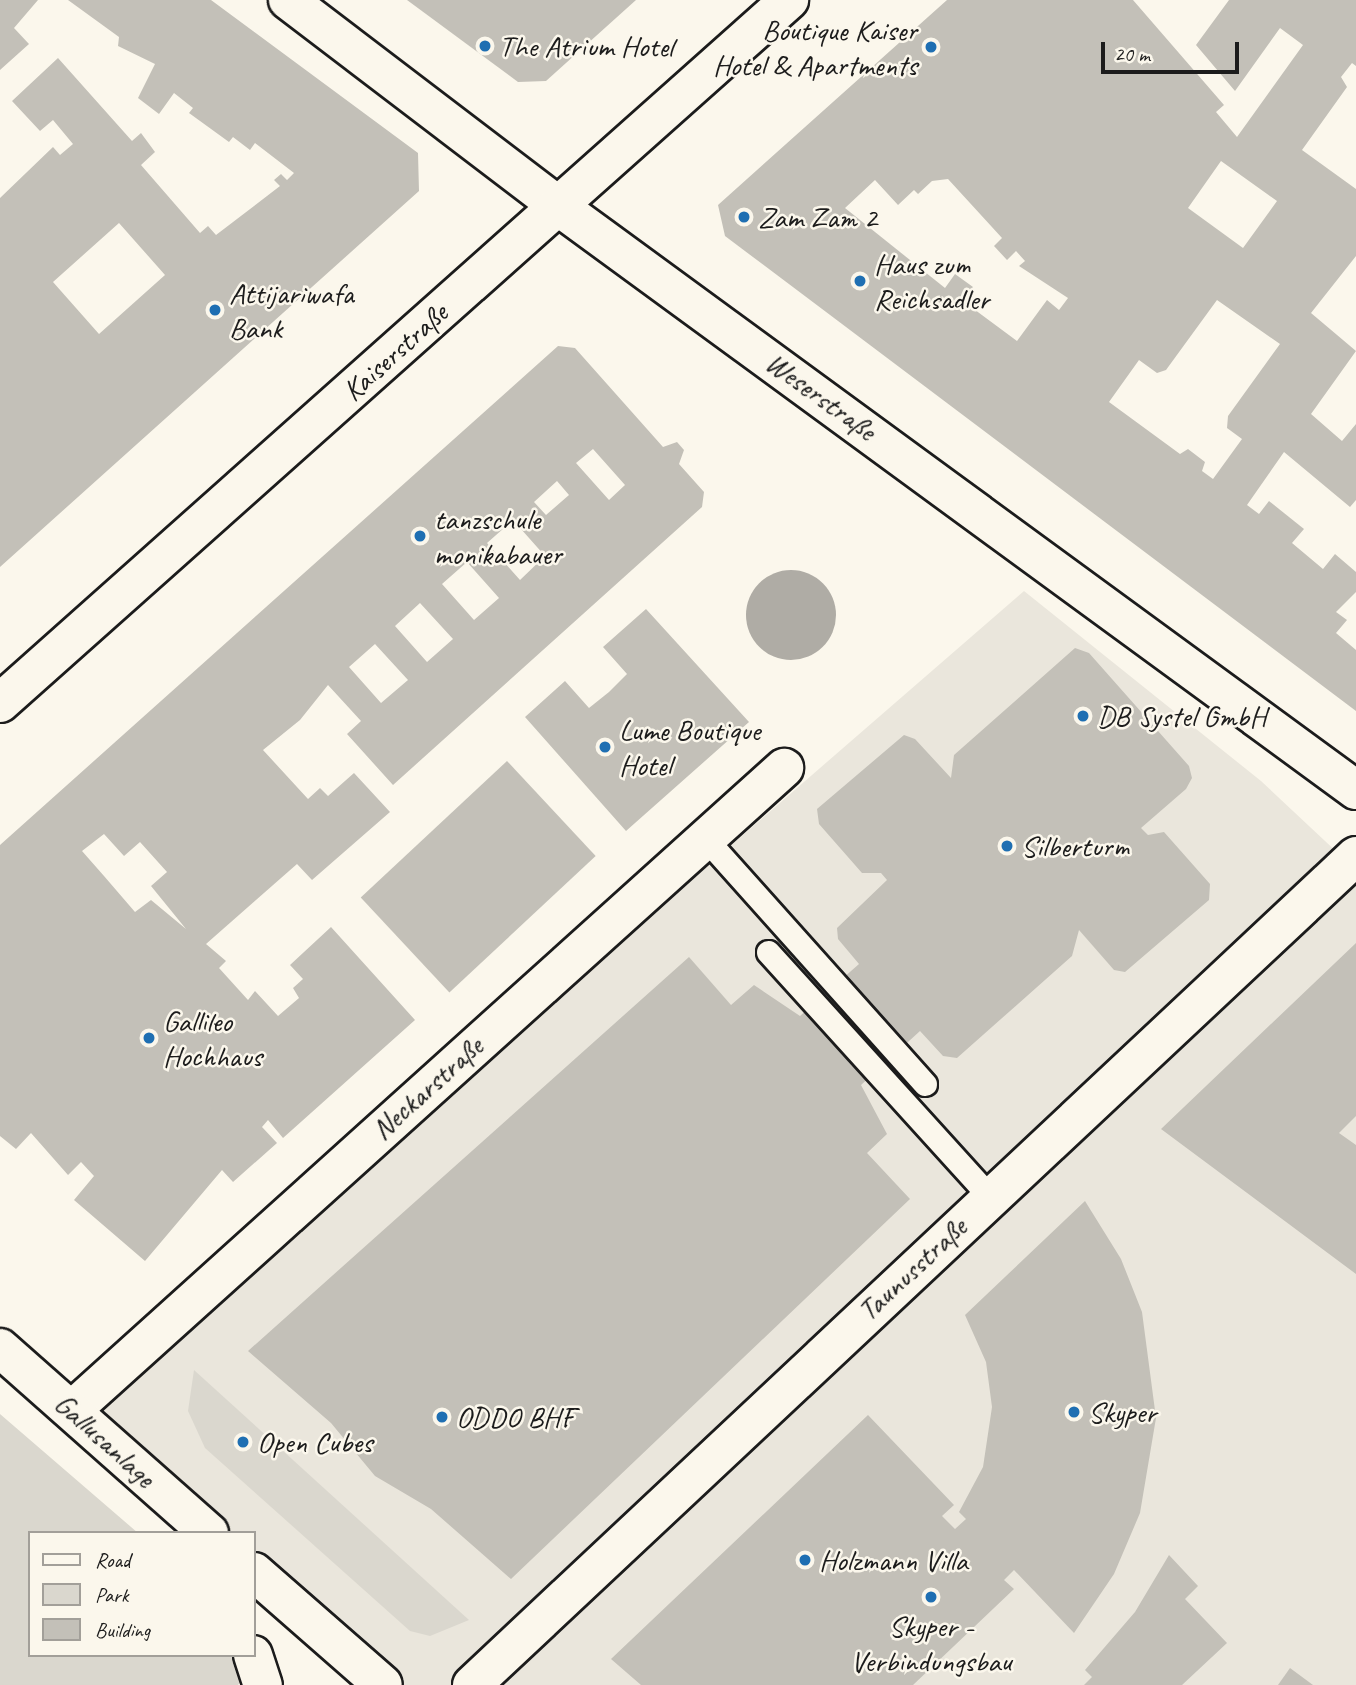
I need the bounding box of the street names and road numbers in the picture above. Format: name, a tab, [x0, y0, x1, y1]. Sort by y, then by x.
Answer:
street label: Kaiserstraße	[335, 295, 455, 409]
street label: Weserstraße	[759, 344, 883, 448]
street label: Neckarstraße	[364, 1029, 490, 1147]
street label: Taunusstraße	[850, 1210, 974, 1328]
street label: Gallusanlage	[47, 1385, 163, 1495]

